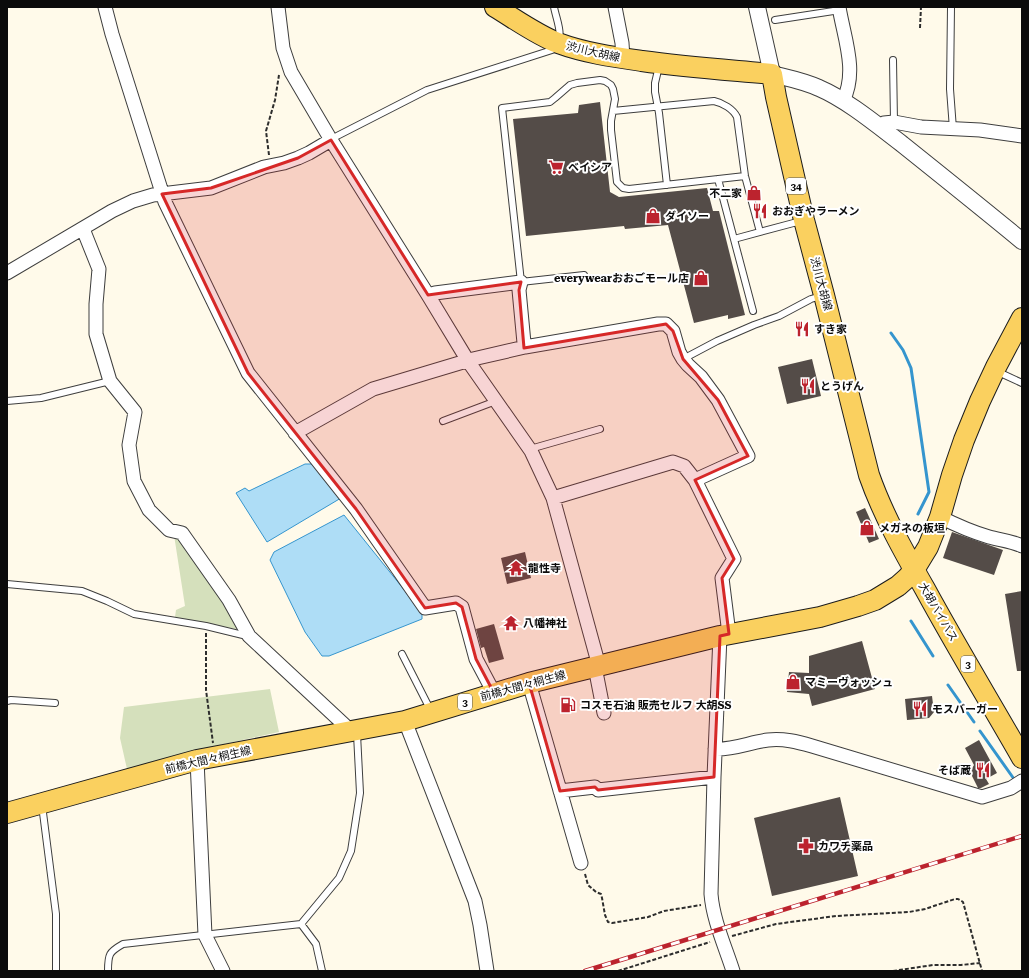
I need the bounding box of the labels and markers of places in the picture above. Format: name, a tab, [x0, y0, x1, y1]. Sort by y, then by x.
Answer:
supermarket icon: ベイシア	[547, 158, 565, 176]
place label: ベイシア	[568, 161, 612, 174]
shop icon: 不二家	[745, 184, 763, 202]
place label: 不二家	[709, 187, 742, 200]
restaurant icon: おおぎやラーメン	[751, 202, 769, 220]
place label: おおぎやラーメン	[772, 205, 860, 218]
shop icon: ダイソー	[644, 207, 662, 225]
place label: ダイソー	[665, 210, 709, 223]
shop icon: everywearおおごモール店	[692, 269, 710, 287]
place label: everywearおおごモール店	[554, 272, 689, 285]
restaurant icon: すき家	[793, 320, 811, 338]
place label: すき家	[814, 323, 847, 336]
restaurant icon: とうげん	[799, 377, 817, 395]
place label: とうげん	[820, 380, 864, 393]
shop icon: メガネの板垣	[858, 519, 876, 537]
place label: メガネの板垣	[879, 522, 945, 535]
temple icon: 龍性寺	[507, 559, 525, 577]
place label: 龍性寺	[528, 562, 561, 575]
temple icon: 八幡神社	[502, 614, 520, 632]
place label: 八幡神社	[523, 617, 567, 630]
shop icon: マミーヴォッシュ	[784, 673, 802, 691]
place label: マミーヴォッシュ	[805, 676, 893, 689]
fuel station icon: コスモ石油 販売セルフ 大胡SS	[559, 696, 577, 714]
place label: コスモ石油 販売セルフ 大胡SS	[580, 699, 731, 712]
restaurant icon: モスバーガー	[911, 700, 929, 718]
place label: モスバーガー	[932, 703, 998, 716]
restaurant icon: そば蔵	[974, 761, 992, 779]
place label: そば蔵	[938, 764, 971, 777]
pharmacy icon: カワチ薬品	[797, 837, 815, 855]
place label: カワチ薬品	[818, 840, 873, 853]

